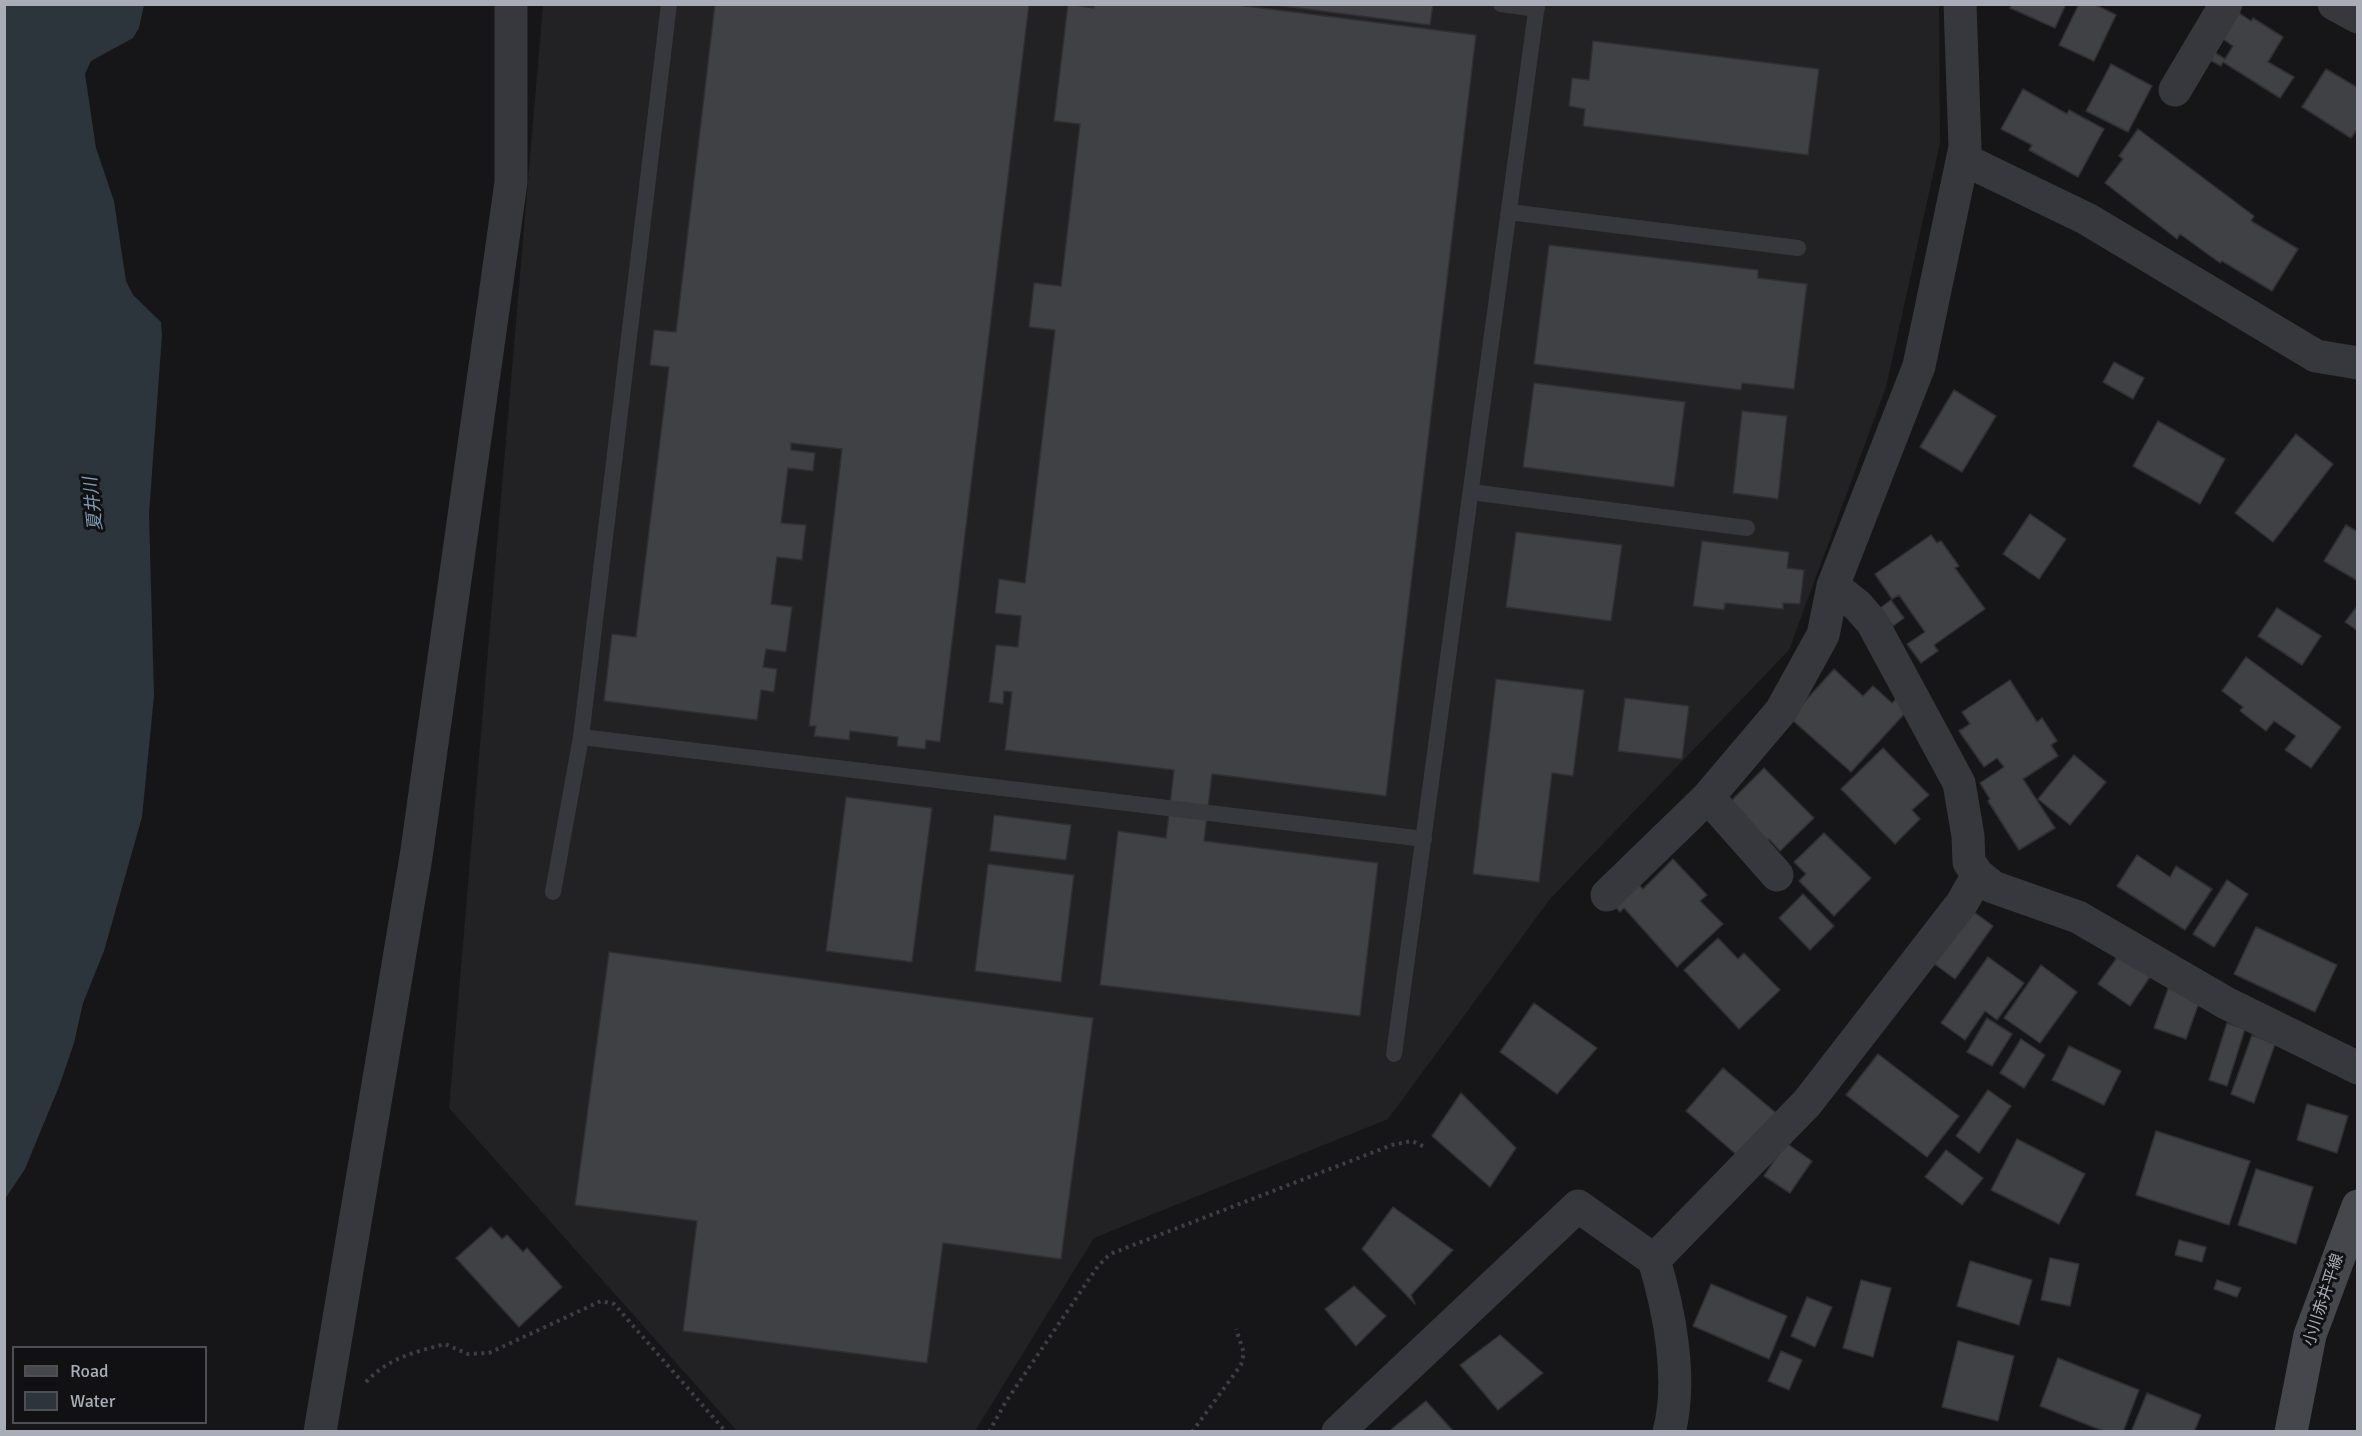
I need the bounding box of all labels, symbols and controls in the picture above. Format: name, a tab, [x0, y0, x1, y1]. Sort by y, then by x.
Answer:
water label: 夏井川	[80, 476, 108, 532]
street label: 小川赤井平線	[2300, 1251, 2348, 1349]
legend	[12, 1346, 207, 1424]
text: Road	[70, 1360, 109, 1382]
text: Water	[70, 1390, 115, 1412]

